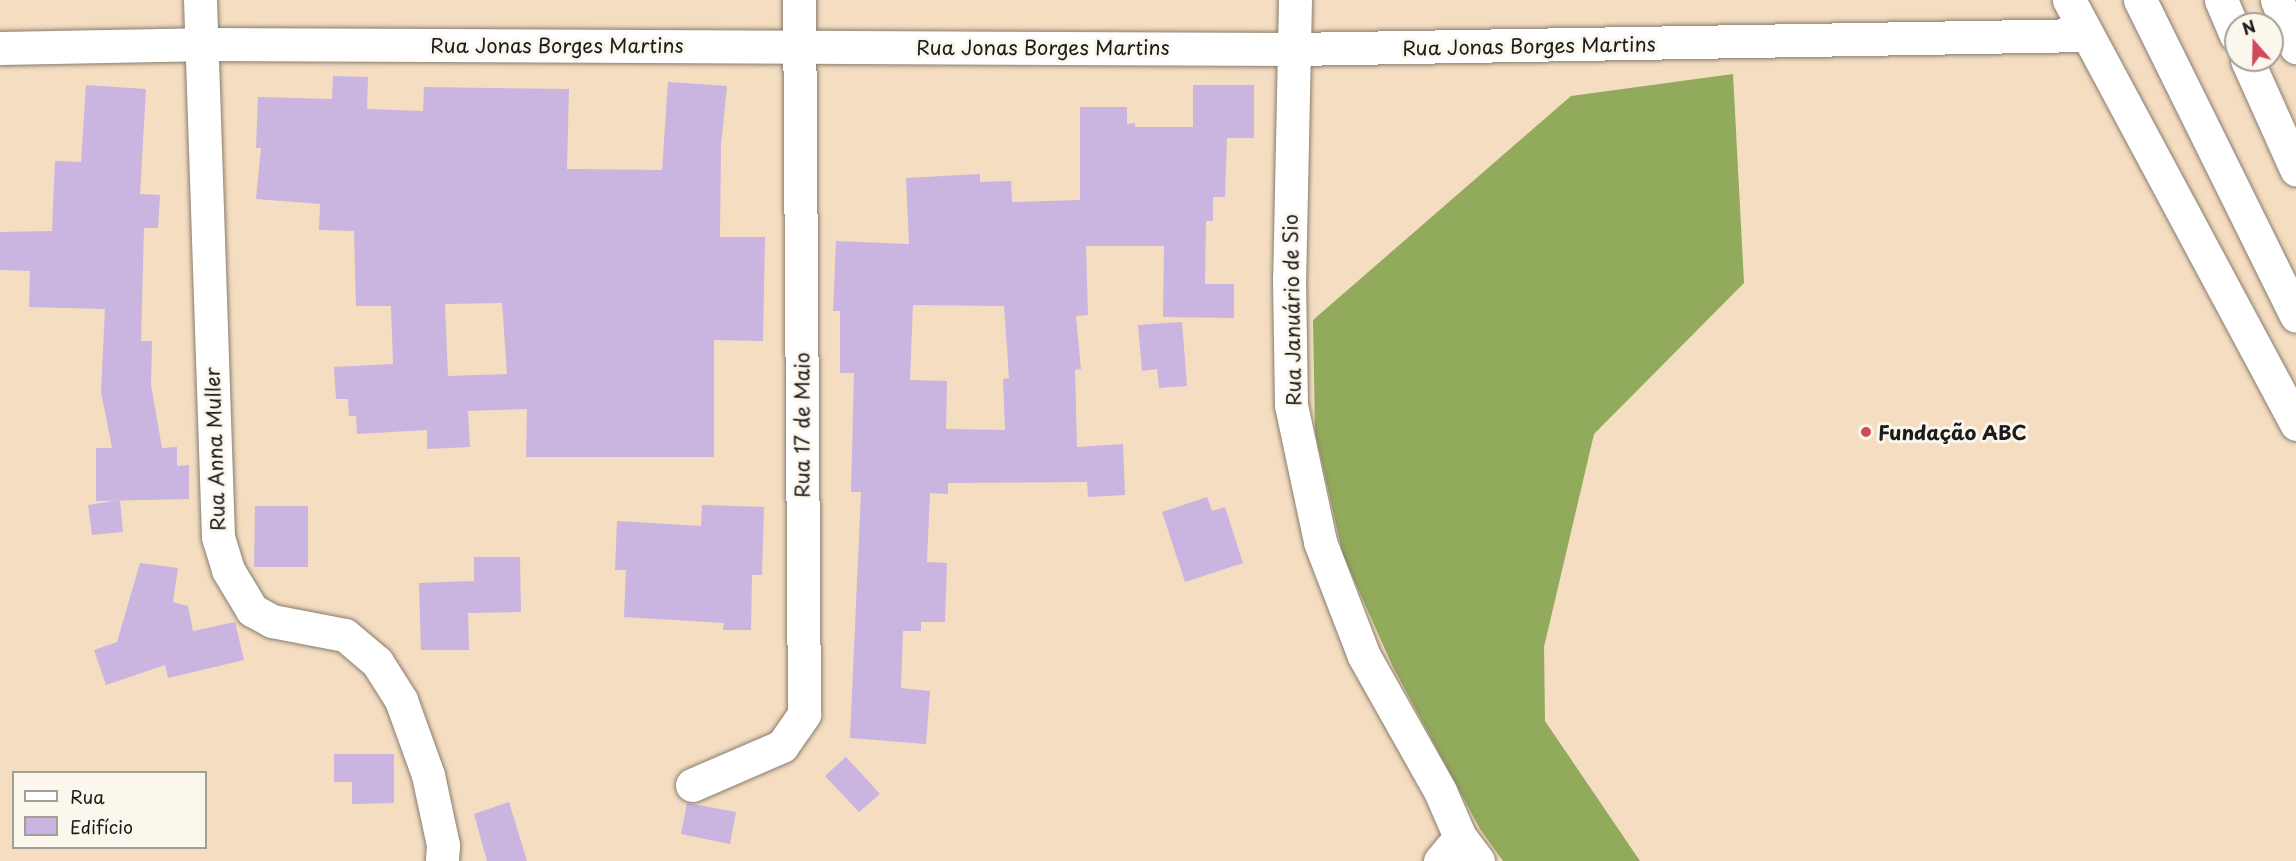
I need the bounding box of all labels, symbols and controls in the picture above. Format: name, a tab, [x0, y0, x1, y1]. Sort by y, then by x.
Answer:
north arrow	[2224, 12, 2284, 72]
text: N	[2238, 14, 2259, 40]
street label: Rua Jonas Borges Martins	[1402, 32, 1656, 60]
street label: Rua Jonas Borges Martins	[430, 33, 684, 57]
street label: Rua Jonas Borges Martins	[916, 35, 1170, 59]
street label: Rua Januário de Sio	[1278, 212, 1306, 408]
street label: Rua 17 de Maio	[790, 351, 814, 499]
street label: Rua Anna Muller	[200, 366, 230, 532]
place label: Fundação ABC	[1878, 420, 2027, 444]
marker: Fundação ABC	[1859, 425, 1873, 439]
legend	[12, 771, 207, 849]
text: Rua	[70, 783, 105, 810]
text: Edifício	[70, 813, 133, 840]

